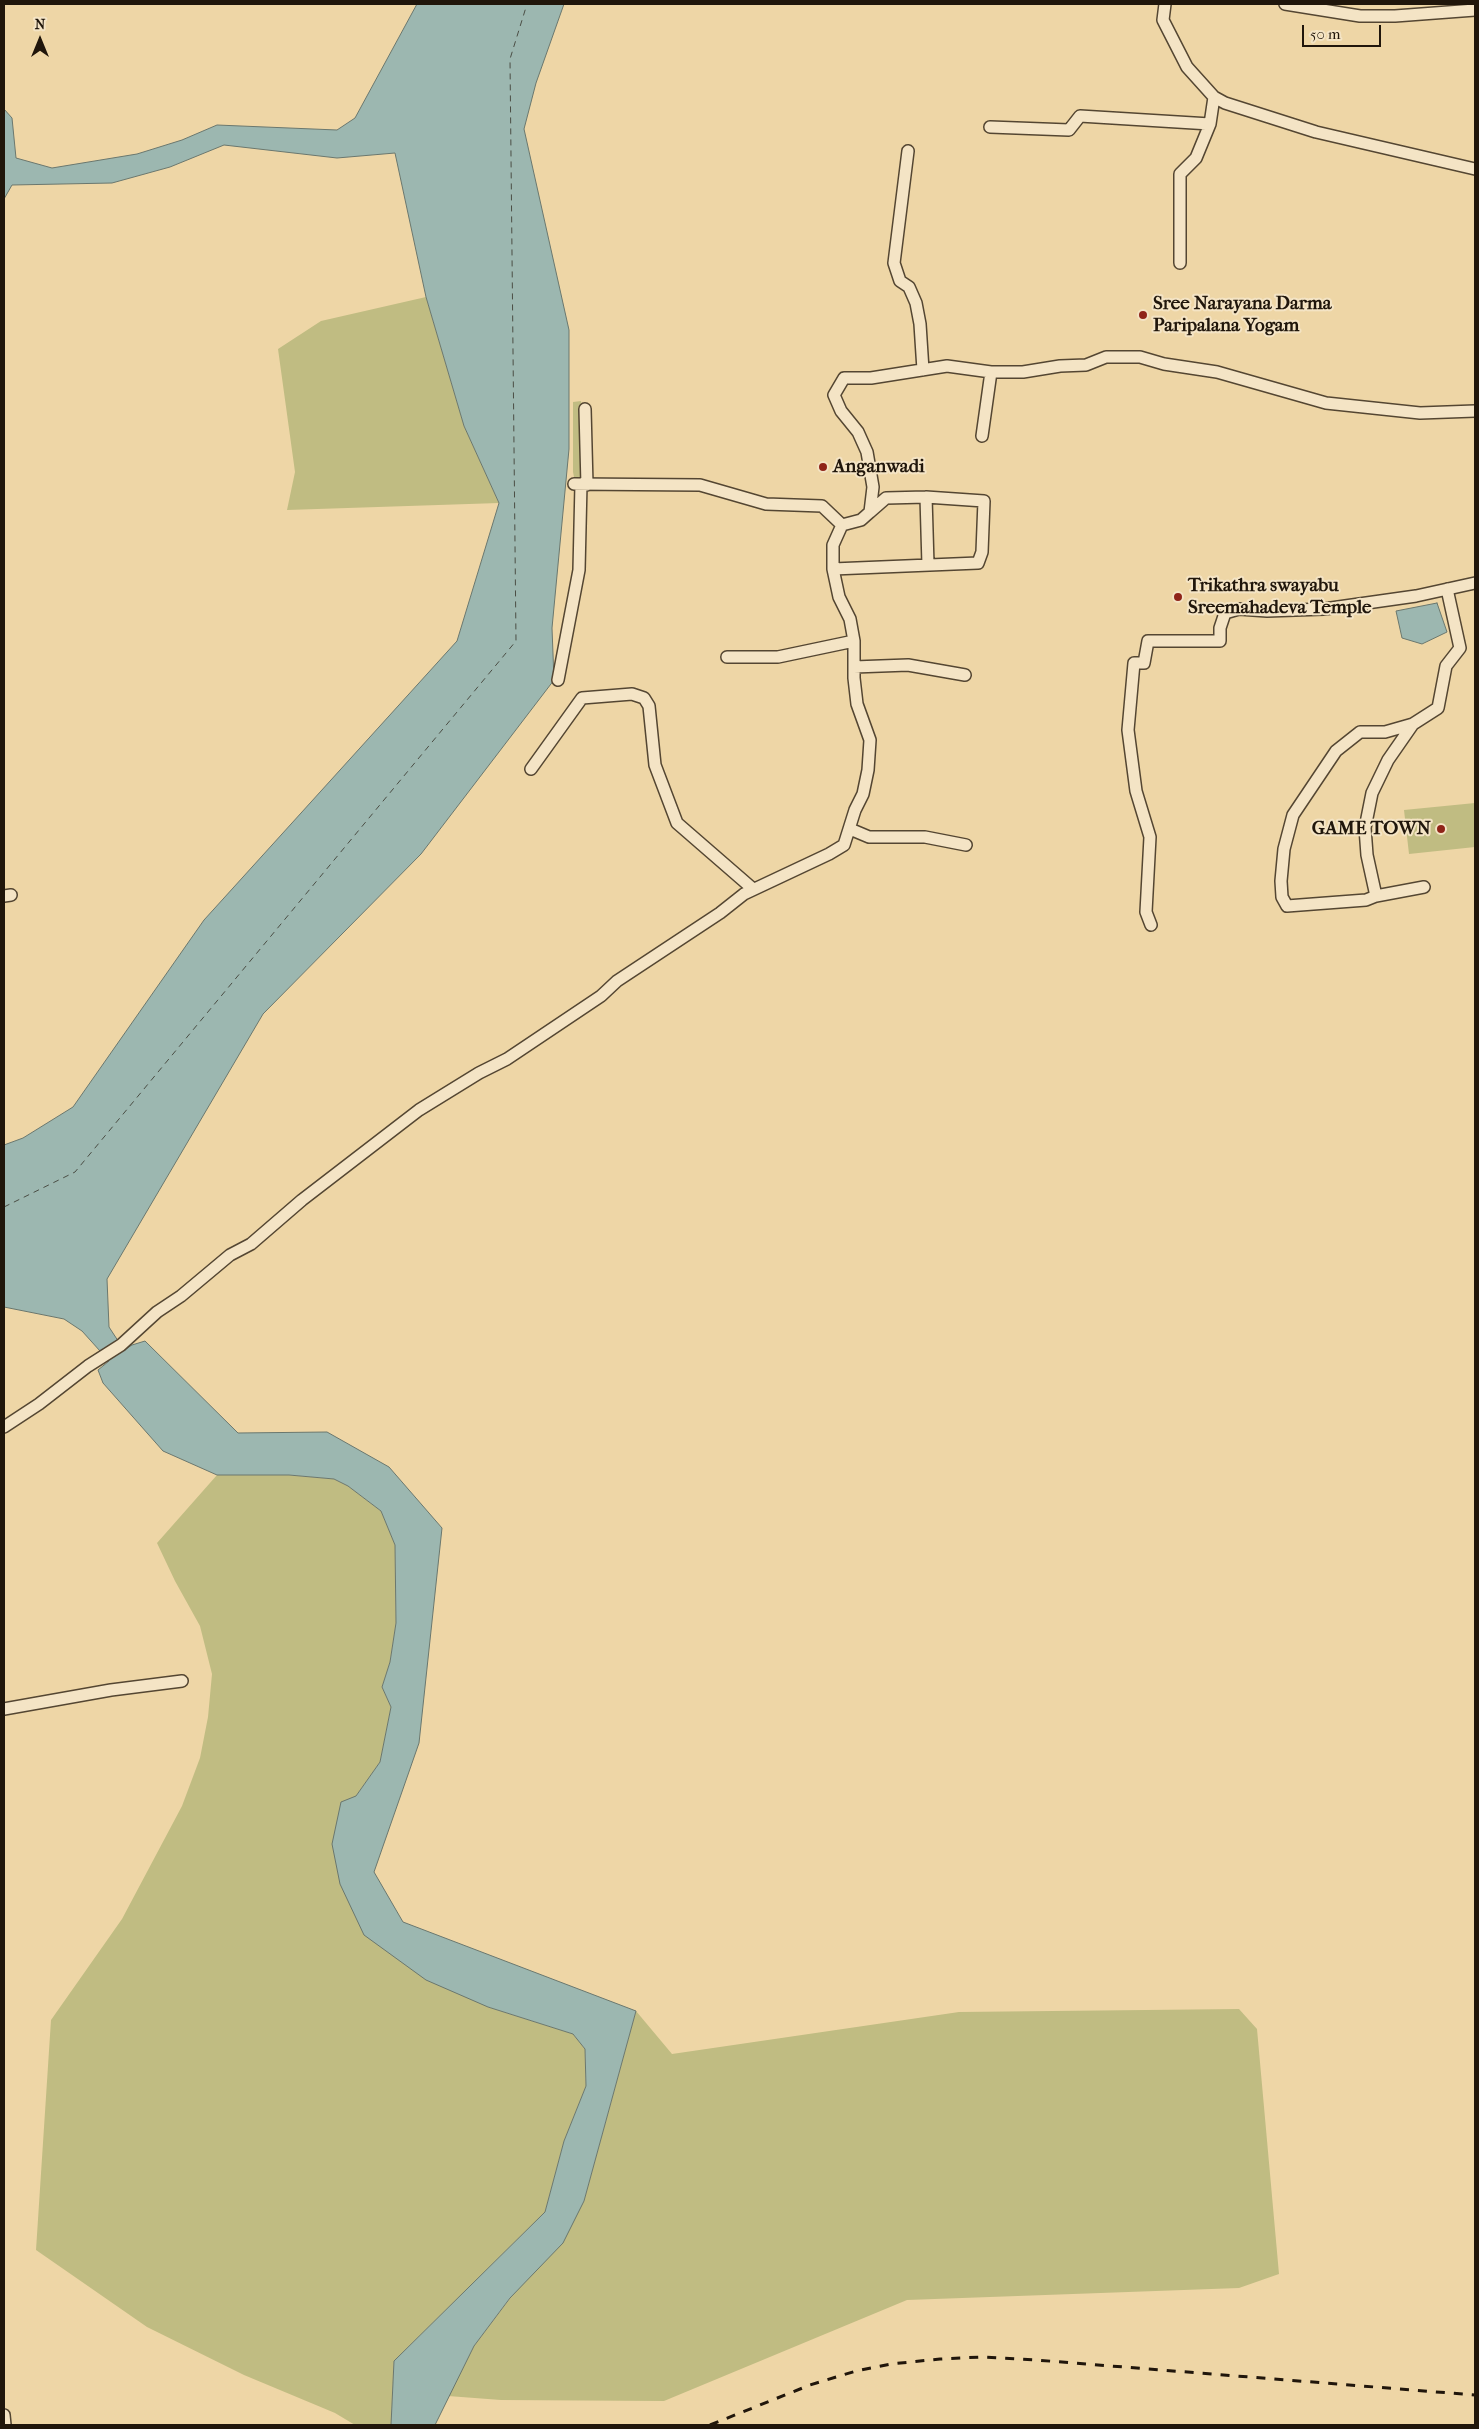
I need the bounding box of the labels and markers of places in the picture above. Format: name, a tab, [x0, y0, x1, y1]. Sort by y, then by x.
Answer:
place label: Sree Narayana Darma Paripalana Yogam	[1153, 293, 1332, 337]
marker: Sree Narayana Darma Paripalana Yogam	[1137, 309, 1149, 321]
place label: Anganwadi	[833, 456, 925, 478]
marker: Anganwadi	[817, 461, 829, 473]
place label: Trikathra swayabu Sreemahadeva Temple	[1188, 575, 1371, 619]
marker: Trikathra swayabu Sreemahadeva Temple	[1172, 591, 1184, 603]
place label: GAME TOWN	[1312, 818, 1431, 840]
marker: GAME TOWN	[1435, 823, 1447, 835]

